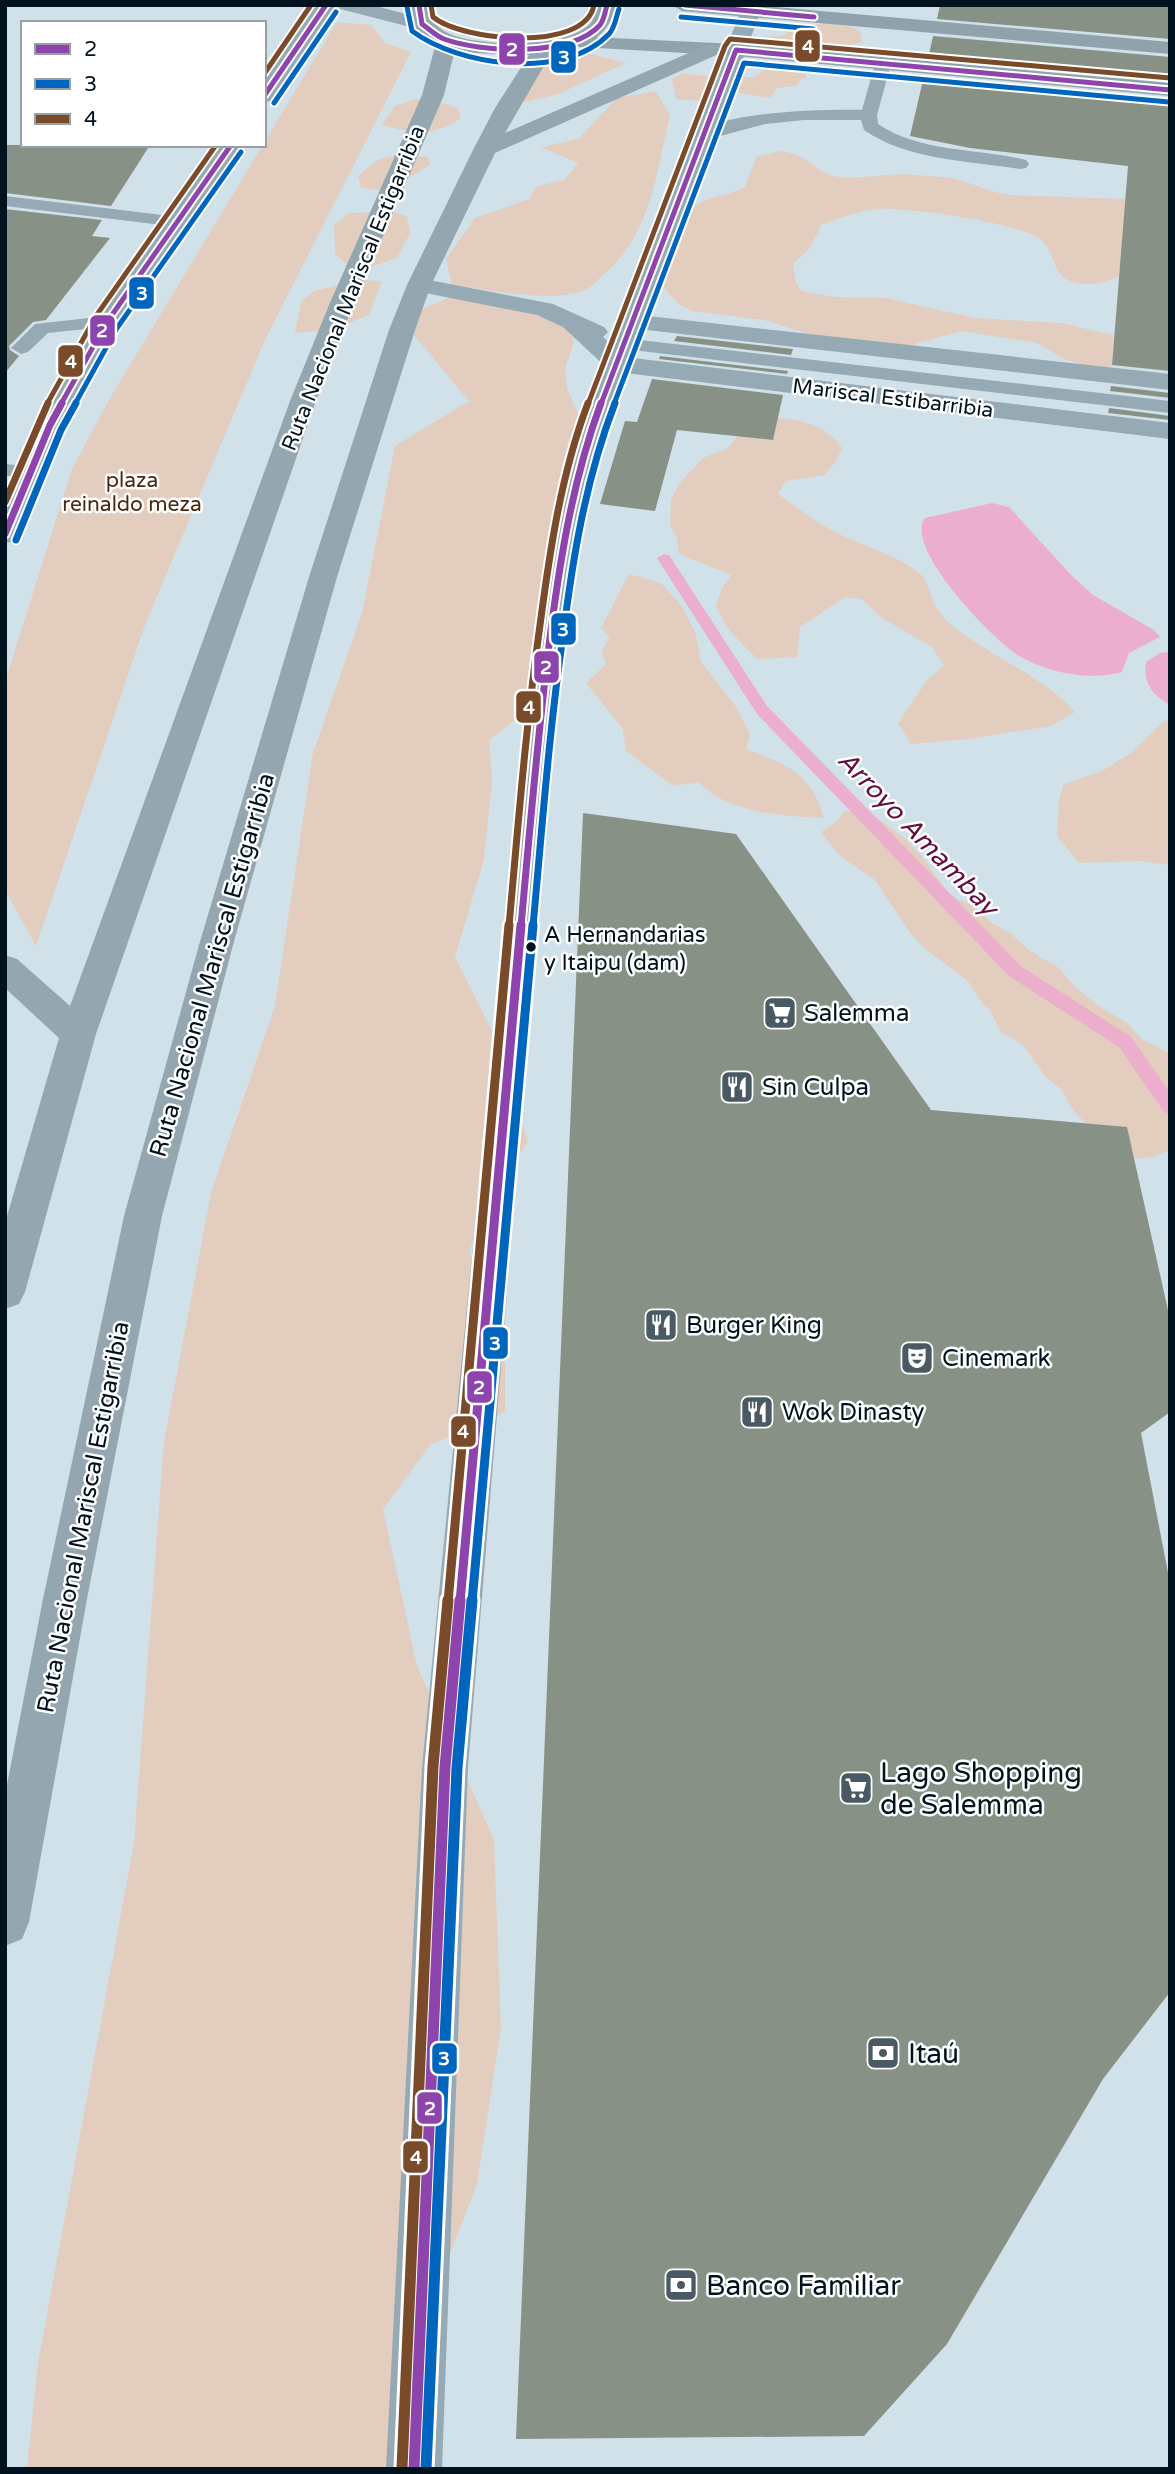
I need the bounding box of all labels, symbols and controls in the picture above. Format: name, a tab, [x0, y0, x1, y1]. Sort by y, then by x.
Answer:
legend	[21, 21, 266, 147]
line badge: 4	[794, 29, 821, 63]
line badge: 2	[498, 32, 526, 66]
text: 4	[802, 36, 814, 58]
text: 2	[84, 37, 97, 62]
text: 2	[506, 39, 518, 61]
line badge: 3	[550, 40, 577, 74]
text: 3	[558, 47, 570, 69]
text: 3	[84, 72, 97, 97]
text: 4	[84, 107, 97, 132]
street label: Ruta Nacional Mariscal Estigarribia	[277, 122, 430, 454]
line badge: 3	[128, 276, 155, 310]
text: 3	[136, 283, 148, 305]
line badge: 2	[89, 314, 116, 347]
text: 2	[96, 320, 108, 342]
line badge: 4	[57, 344, 84, 378]
text: 4	[65, 351, 77, 373]
street label: Mariscal Estibarribia	[791, 374, 995, 423]
park label: plaza reinaldo meza	[62, 468, 202, 517]
line badge: 3	[550, 612, 577, 646]
text: 3	[557, 619, 569, 641]
line badge: 2	[533, 650, 560, 684]
text: 2	[540, 657, 552, 679]
line badge: 4	[515, 690, 542, 724]
text: 4	[523, 697, 535, 719]
water label: Arroyo Amambay	[831, 745, 1006, 924]
street label: Ruta Nacional Mariscal Estigarribia	[144, 770, 281, 1161]
place label: A Hernandarias y Itaipu (dam)	[544, 922, 706, 976]
marker: A Hernandarias y Itaipu (dam)	[524, 940, 538, 954]
supermarket icon: Salemma	[761, 994, 799, 1032]
place label: Salemma	[804, 999, 909, 1028]
restaurant icon: Sin Culpa	[718, 1068, 756, 1106]
place label: Sin Culpa	[762, 1073, 869, 1102]
restaurant icon: Burger King	[642, 1306, 680, 1344]
place label: Burger King	[686, 1311, 822, 1340]
street label: Ruta Nacional Mariscal Estigarribia	[31, 1319, 136, 1715]
line badge: 3	[482, 1326, 509, 1360]
text: 3	[489, 1333, 501, 1355]
theatre icon: Cinemark	[898, 1339, 936, 1377]
place label: Cinemark	[942, 1344, 1051, 1373]
line badge: 2	[466, 1370, 493, 1404]
text: 2	[473, 1377, 485, 1399]
restaurant icon: Wok Dinasty	[738, 1393, 776, 1431]
place label: Wok Dinasty	[782, 1398, 924, 1427]
line badge: 4	[450, 1415, 477, 1448]
text: 4	[457, 1421, 469, 1443]
place label: Lago Shopping de Salemma	[880, 1756, 1082, 1822]
supermarket icon: Lago Shopping de Salemma	[837, 1769, 875, 1807]
bank icon: Itaú	[864, 2034, 902, 2072]
place label: Itaú	[908, 2037, 959, 2071]
line badge: 3	[431, 2042, 458, 2075]
text: 3	[438, 2048, 450, 2070]
line badge: 2	[416, 2091, 443, 2125]
text: 2	[424, 2098, 436, 2120]
line badge: 4	[402, 2140, 429, 2174]
text: 4	[410, 2147, 422, 2169]
bank icon: Banco Familiar	[662, 2266, 700, 2304]
place label: Banco Familiar	[706, 2269, 901, 2303]

